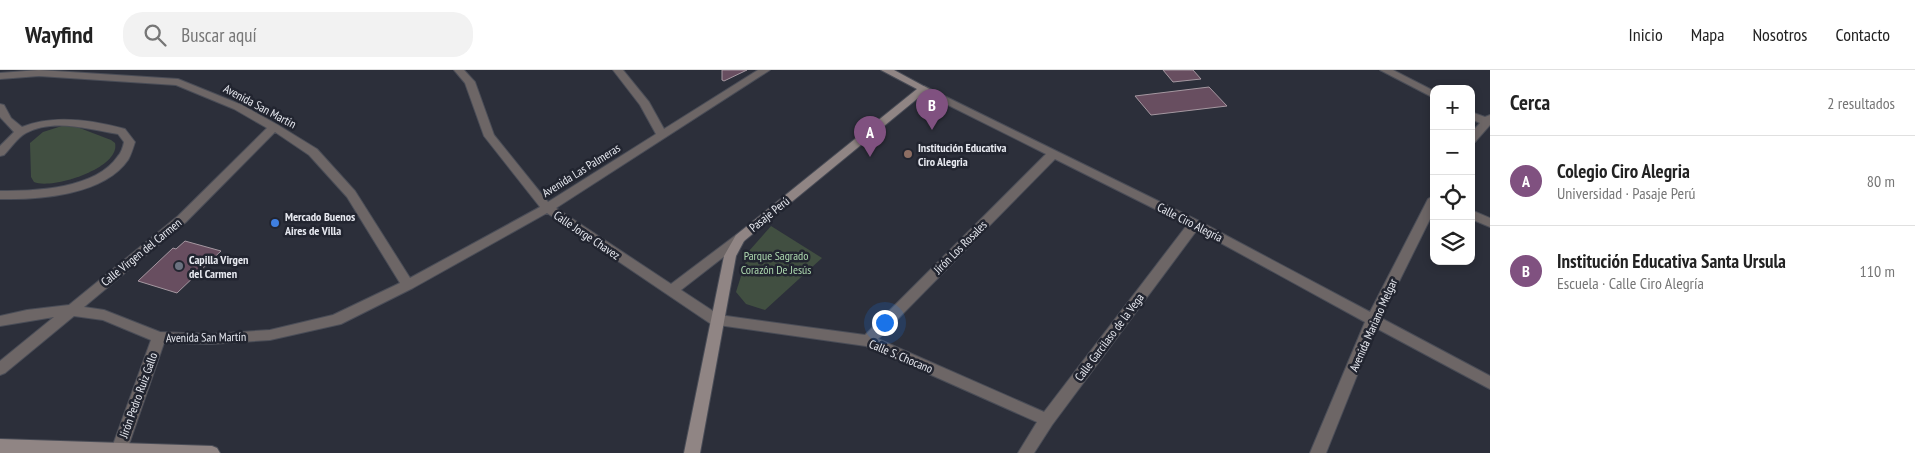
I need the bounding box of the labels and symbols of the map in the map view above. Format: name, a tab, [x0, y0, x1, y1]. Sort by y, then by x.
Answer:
street label: Avenida San Martin	[221, 81, 299, 131]
pin: B	[916, 89, 948, 130]
pin: A	[854, 116, 886, 157]
street label: Avenida Las Palmeras	[539, 140, 623, 200]
place label: Institución Educativa Ciro Alegria	[918, 140, 1007, 169]
marker: Institución Educativa Ciro Alegria	[902, 148, 914, 160]
street label: Pasaje Perú	[746, 193, 792, 235]
street label: Calle Ciro Alegría	[1155, 199, 1225, 245]
street label: Calle Jorge Chavez	[551, 207, 623, 263]
place label: Mercado Buenos Aires de Villa	[284, 209, 355, 238]
street label: Calle Virgen del Carmen	[98, 215, 184, 289]
marker: Mercado Buenos Aires de Villa	[269, 217, 281, 229]
street label: Jirón Los Rosales	[930, 217, 990, 277]
park label: Parque Sagrado Corazón De Jesús	[741, 248, 811, 277]
place label: Capilla Virgen del Carmen	[189, 252, 248, 281]
marker: Capilla Virgen del Carmen	[173, 260, 185, 272]
street label: Avenida Mariano Melgar	[1346, 276, 1401, 374]
street label: Calle Garcilaso de la Vega	[1071, 290, 1147, 384]
your location	[872, 310, 898, 336]
street label: Avenida San Martín	[166, 329, 246, 345]
street label: Calle S. Chocano	[867, 336, 935, 376]
street label: Jirón Pedro Ruiz Gallo	[115, 350, 160, 441]

